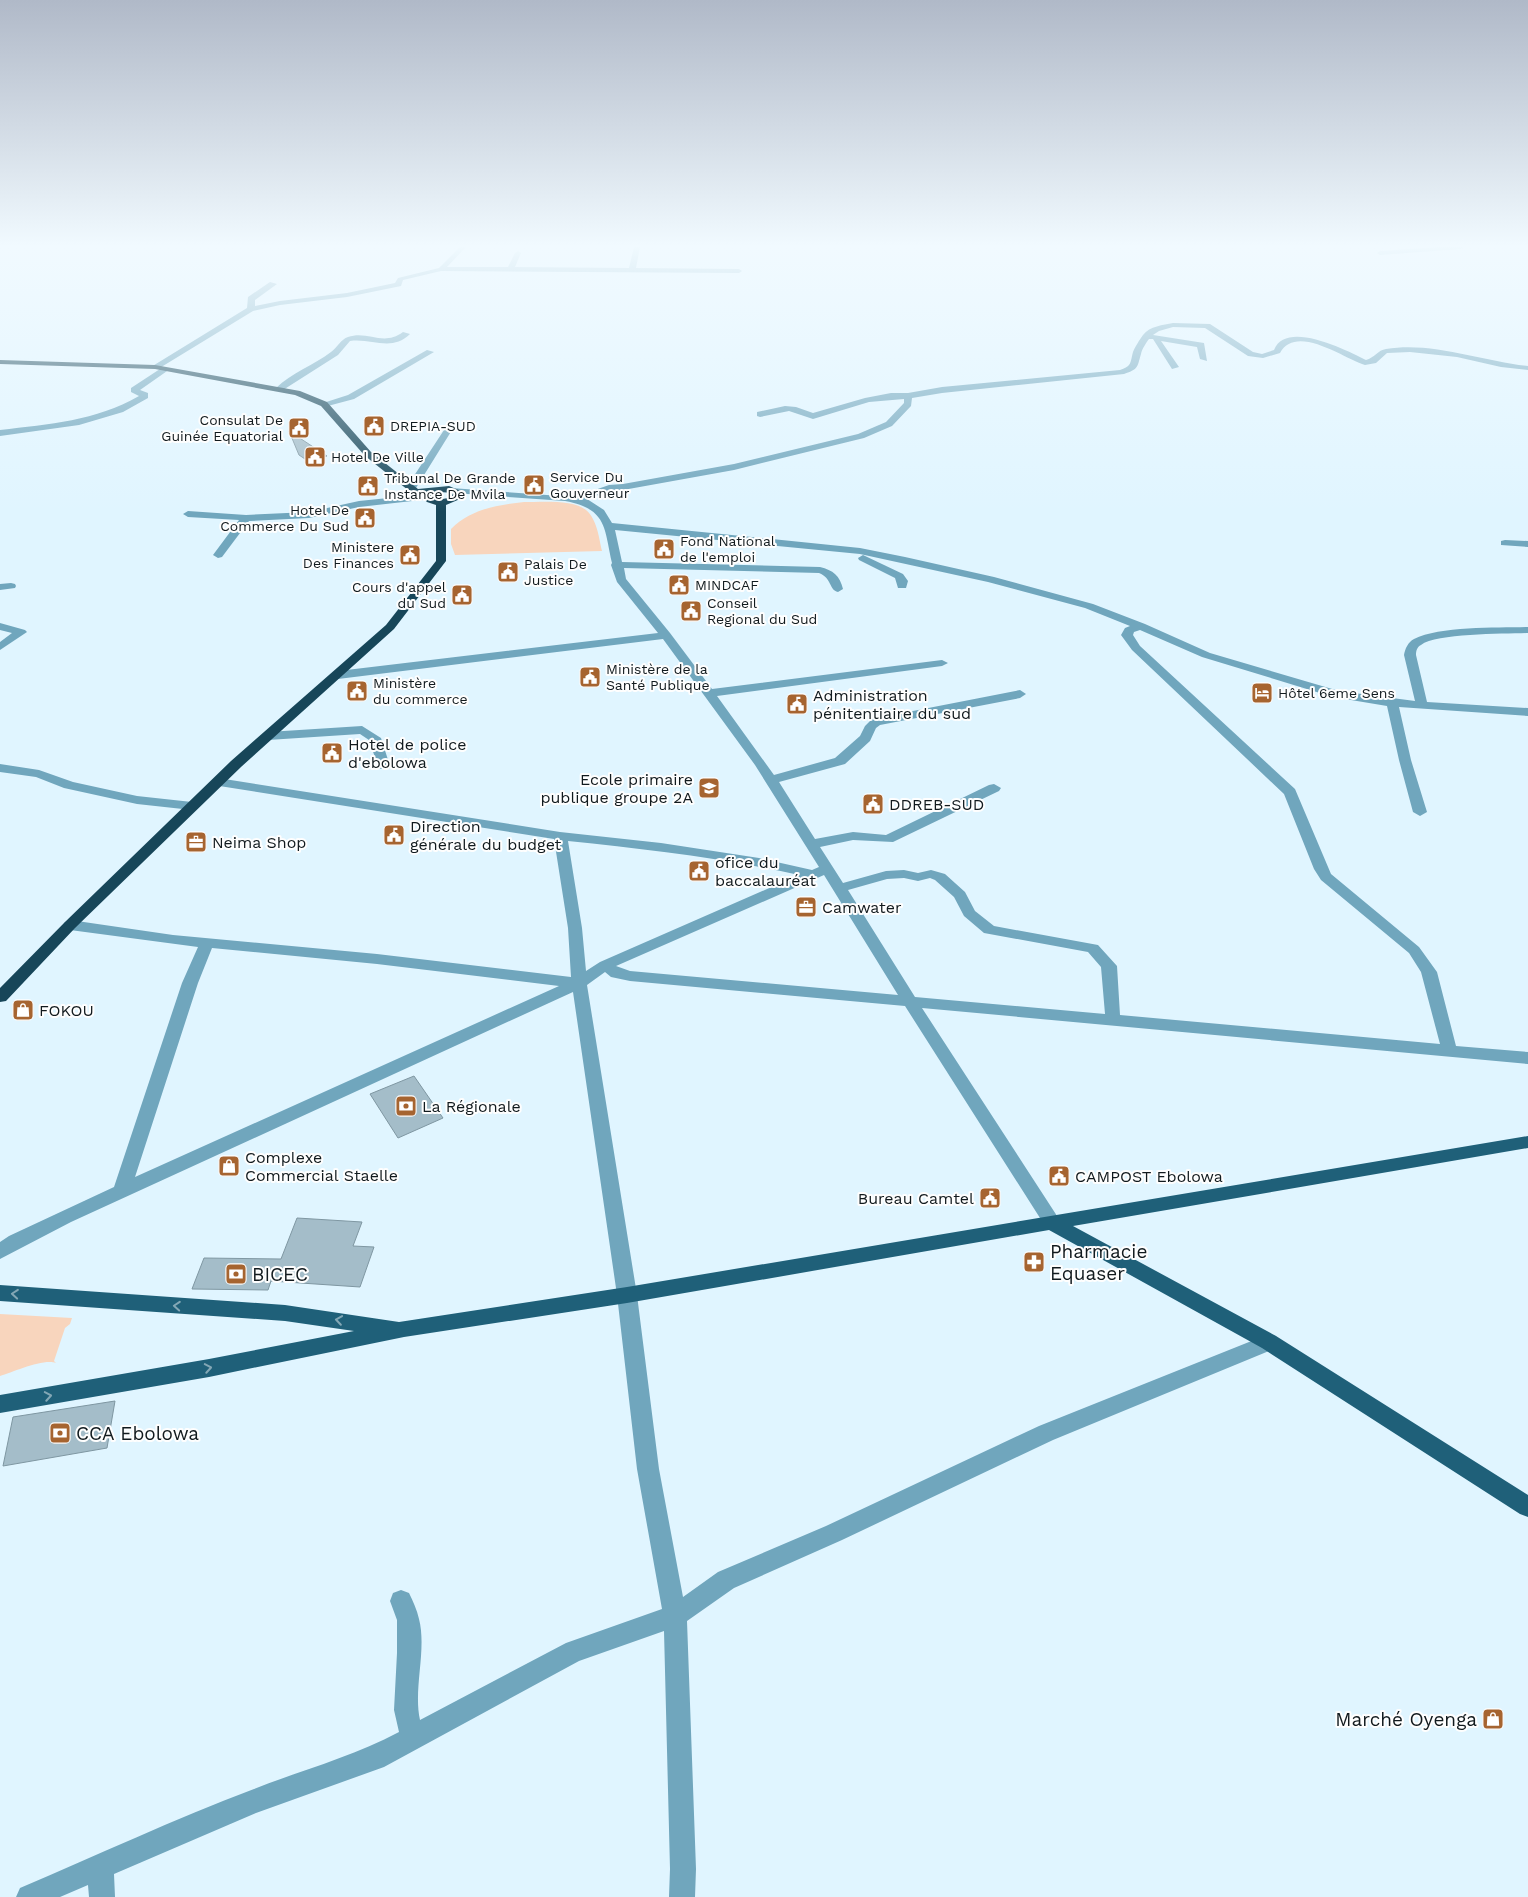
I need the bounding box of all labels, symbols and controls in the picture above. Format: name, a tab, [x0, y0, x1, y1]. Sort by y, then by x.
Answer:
place label: Consulat De Guinée Equatorial	[161, 412, 284, 444]
public building icon: DREPIA-SUD	[362, 414, 386, 438]
public building icon: Consulat De Guinée Equatorial	[287, 416, 311, 440]
place label: DREPIA-SUD	[390, 418, 476, 434]
public building icon: Hotel De Ville	[303, 445, 327, 469]
place label: Hotel De Ville	[331, 449, 424, 465]
place label: Service Du Gouverneur	[550, 469, 630, 501]
place label: Tribunal De Grande Instance De Mvila	[384, 470, 516, 502]
public building icon: Service Du Gouverneur	[522, 473, 546, 497]
public building icon: Tribunal De Grande Instance De Mvila	[356, 474, 380, 498]
place label: Hotel De Commerce Du Sud	[220, 502, 349, 534]
public building icon: Hotel De Commerce Du Sud	[353, 506, 377, 530]
place label: Fond National de l'emploi	[680, 533, 776, 565]
public building icon: Fond National de l'emploi	[652, 537, 676, 561]
place label: Ministere Des Finances	[303, 539, 394, 571]
public building icon: Ministere Des Finances	[398, 543, 422, 567]
place label: Palais De Justice	[524, 556, 587, 588]
public building icon: Palais De Justice	[496, 560, 520, 584]
public building icon: MINDCAF	[667, 573, 691, 597]
place label: MINDCAF	[695, 577, 759, 593]
place label: Cours d'appel du Sud	[352, 579, 447, 611]
public building icon: Cours d'appel du Sud	[450, 583, 474, 607]
place label: Conseil Regional du Sud	[707, 595, 817, 627]
public building icon: Conseil Regional du Sud	[679, 599, 703, 623]
place label: Ministère de la Santé Publique	[606, 661, 710, 693]
public building icon: Ministère de la Santé Publique	[578, 665, 602, 689]
place label: Ministère du commerce	[373, 675, 468, 707]
public building icon: Ministère du commerce	[345, 679, 369, 703]
hotel icon: Hôtel 6eme Sens	[1250, 681, 1274, 705]
place label: Hôtel 6eme Sens	[1278, 685, 1395, 701]
place label: Administration pénitentiaire du sud	[813, 686, 971, 723]
public building icon: Administration pénitentiaire du sud	[785, 692, 809, 716]
place label: Hotel de police d'ebolowa	[348, 735, 467, 772]
public building icon: Hotel de police d'ebolowa	[320, 741, 344, 765]
place label: Ecole primaire publique groupe 2A	[540, 770, 693, 807]
school or university icon: Ecole primaire publique groupe 2A	[697, 776, 721, 800]
public building icon: DDREB-SUD	[861, 792, 885, 816]
place label: DDREB-SUD	[889, 795, 984, 814]
place label: Direction générale du budget	[410, 817, 562, 854]
public building icon: Direction générale du budget	[382, 823, 406, 847]
office icon: Neima Shop	[184, 830, 208, 854]
place label: Neima Shop	[212, 833, 306, 852]
place label: ofice du baccalauréat	[715, 853, 816, 890]
public building icon: ofice du baccalauréat	[687, 859, 711, 883]
office icon: Camwater	[794, 895, 818, 919]
place label: Camwater	[822, 898, 902, 917]
shop icon: FOKOU	[11, 998, 35, 1022]
place label: FOKOU	[39, 1001, 94, 1020]
bank icon: La Régionale	[394, 1094, 418, 1118]
place label: La Régionale	[422, 1097, 521, 1116]
place label: Complexe Commercial Staelle	[245, 1148, 398, 1185]
shop icon: Complexe Commercial Staelle	[217, 1154, 241, 1178]
public building icon: CAMPOST Ebolowa	[1047, 1164, 1071, 1188]
place label: CAMPOST Ebolowa	[1075, 1167, 1223, 1186]
public building icon: Bureau Camtel	[978, 1186, 1002, 1210]
place label: Bureau Camtel	[858, 1189, 974, 1208]
place label: Pharmacie Equaser	[1050, 1240, 1147, 1285]
pharmacy icon: Pharmacie Equaser	[1022, 1250, 1046, 1274]
bank icon: BICEC	[224, 1262, 248, 1286]
place label: BICEC	[252, 1263, 308, 1286]
one-way arrow	[11, 1289, 19, 1300]
one-way arrow	[173, 1300, 181, 1311]
one-way arrow	[335, 1316, 343, 1326]
one-way arrow	[204, 1364, 213, 1374]
one-way arrow	[44, 1391, 52, 1402]
bank icon: CCA Ebolowa	[48, 1421, 72, 1445]
place label: CCA Ebolowa	[76, 1422, 199, 1445]
shop icon: Marché Oyenga	[1481, 1707, 1505, 1731]
place label: Marché Oyenga	[1335, 1708, 1477, 1731]

